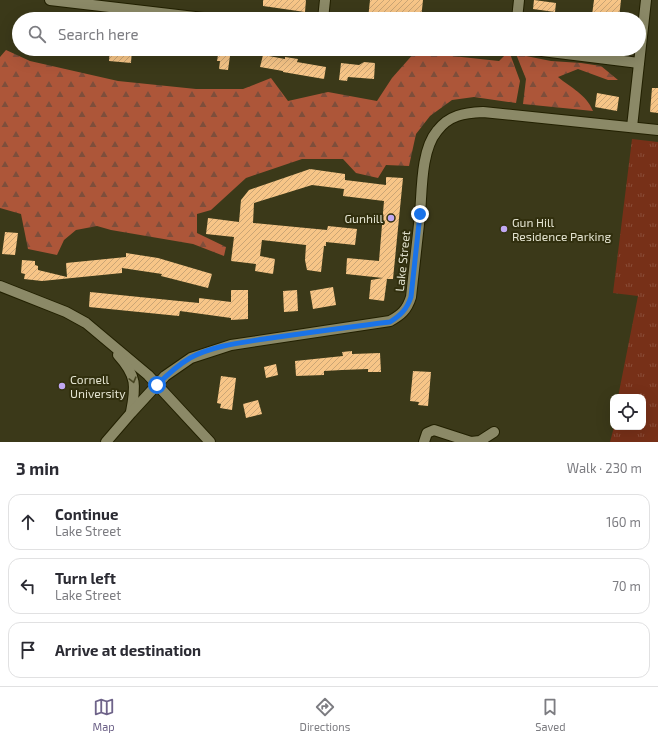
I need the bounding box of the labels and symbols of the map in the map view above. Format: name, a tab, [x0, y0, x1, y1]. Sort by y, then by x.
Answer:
route end	[411, 205, 429, 223]
place label: Gunhill	[345, 211, 383, 225]
marker: Gunhill	[386, 213, 396, 223]
place label: Gun Hill Residence Parking	[512, 215, 612, 243]
marker: Gun Hill Residence Parking	[499, 224, 509, 234]
street label: Lake Street	[392, 229, 412, 292]
place label: Cornell University	[70, 372, 126, 400]
one-way arrow	[129, 376, 137, 383]
route start	[148, 376, 166, 394]
marker: Cornell University	[57, 381, 67, 391]

